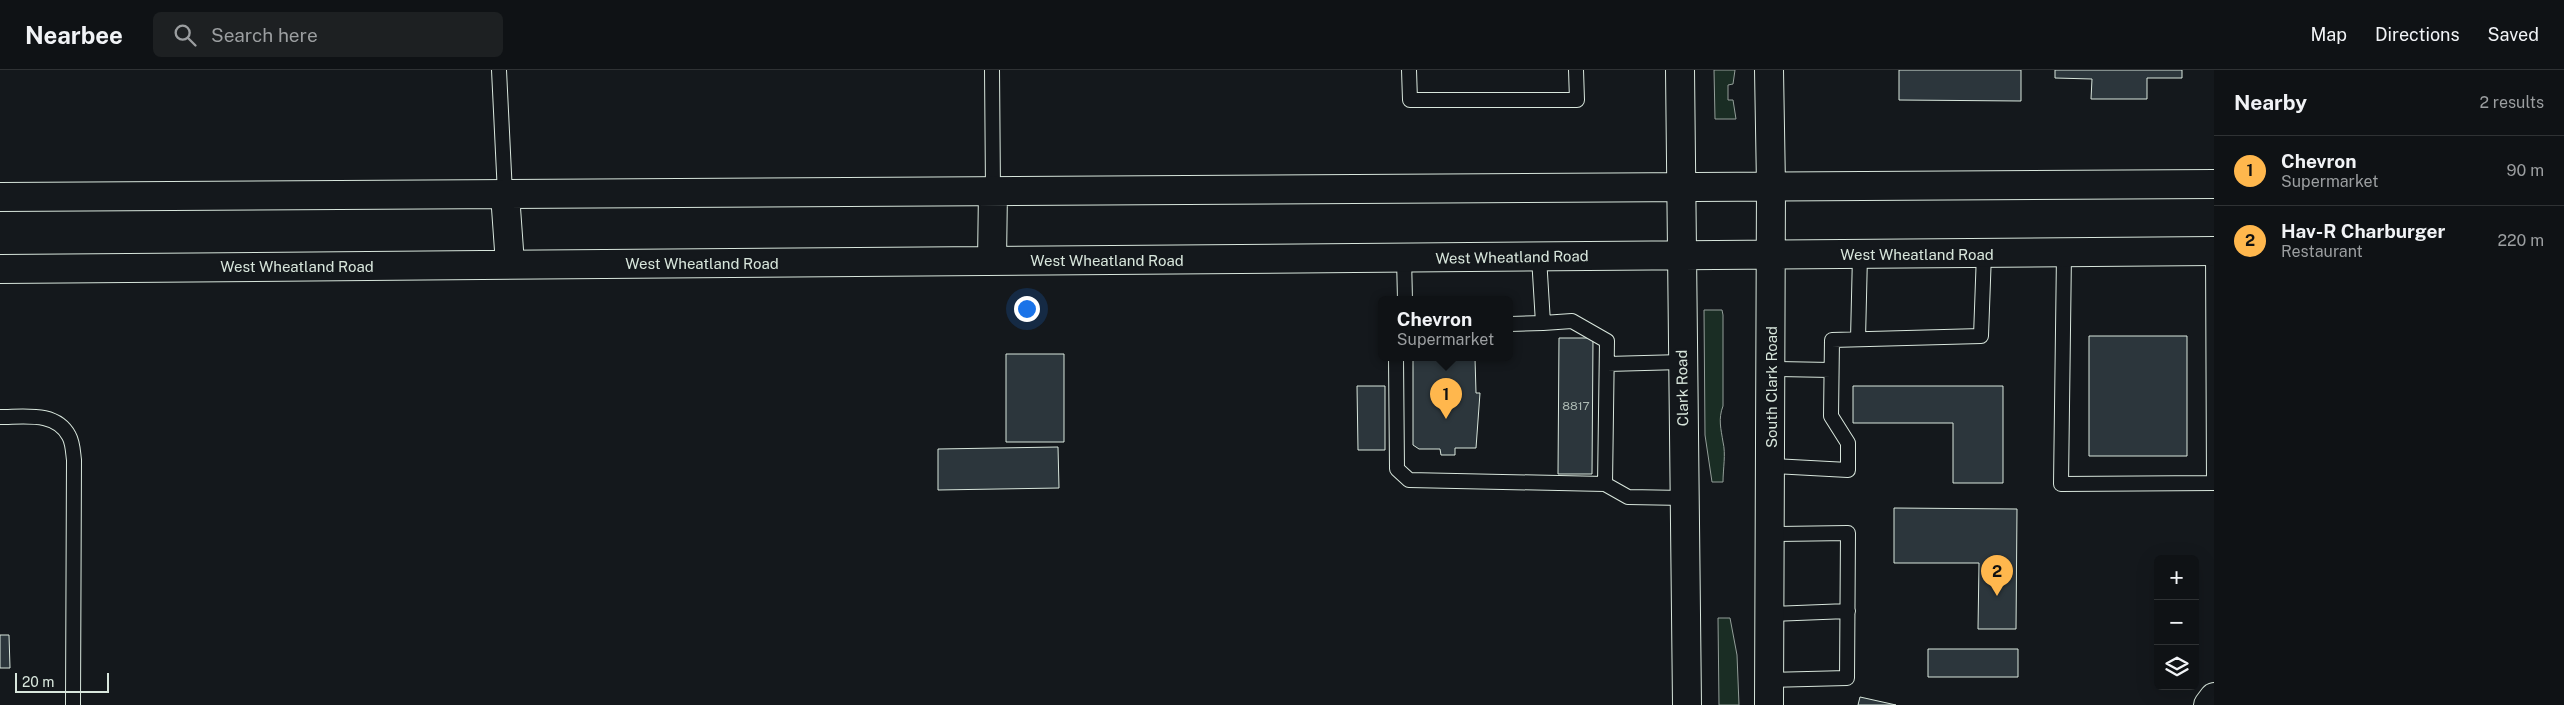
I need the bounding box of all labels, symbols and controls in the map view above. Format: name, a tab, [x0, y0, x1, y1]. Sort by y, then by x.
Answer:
search box	[153, 12, 503, 57]
text: Nearbee	[25, 21, 123, 49]
icon: search	[171, 21, 199, 49]
text: Search here	[211, 24, 318, 46]
text: Map	[2310, 24, 2347, 45]
text: Directions	[2375, 24, 2460, 45]
text: Saved	[2488, 24, 2539, 45]
text: Nearby	[2234, 90, 2307, 115]
text: 2 results	[2479, 93, 2544, 112]
text: Chevron	[2281, 150, 2356, 172]
text: 1	[2247, 161, 2253, 180]
text: 90 m	[2507, 161, 2544, 180]
text: Supermarket	[2281, 172, 2378, 191]
text: Hav-R Charburger	[2281, 220, 2445, 242]
text: 2	[2245, 231, 2255, 250]
text: 220 m	[2497, 231, 2544, 250]
text: Restaurant	[2281, 242, 2363, 261]
street label: West Wheatland Road	[1840, 246, 1994, 263]
street label: West Wheatland Road	[1435, 247, 1589, 267]
street label: West Wheatland Road	[1030, 252, 1184, 269]
street label: West Wheatland Road	[625, 255, 779, 272]
street label: West Wheatland Road	[220, 258, 374, 275]
your location	[1014, 296, 1040, 322]
popup	[1378, 296, 1513, 361]
text: Chevron	[1397, 308, 1472, 330]
street label: South Clark Road	[1763, 326, 1780, 448]
text: Supermarket	[1397, 330, 1494, 349]
street label: Clark Road	[1673, 350, 1691, 426]
pin: 1	[1430, 378, 1462, 419]
house number: 8817	[1562, 399, 1590, 413]
pin: 2	[1981, 555, 2013, 596]
map controls	[2154, 555, 2199, 690]
button: +	[2154, 555, 2199, 600]
button: −	[2154, 600, 2199, 645]
button: layers	[2154, 645, 2199, 690]
scale bar	[15, 670, 109, 693]
text: 20 m	[22, 674, 54, 690]

